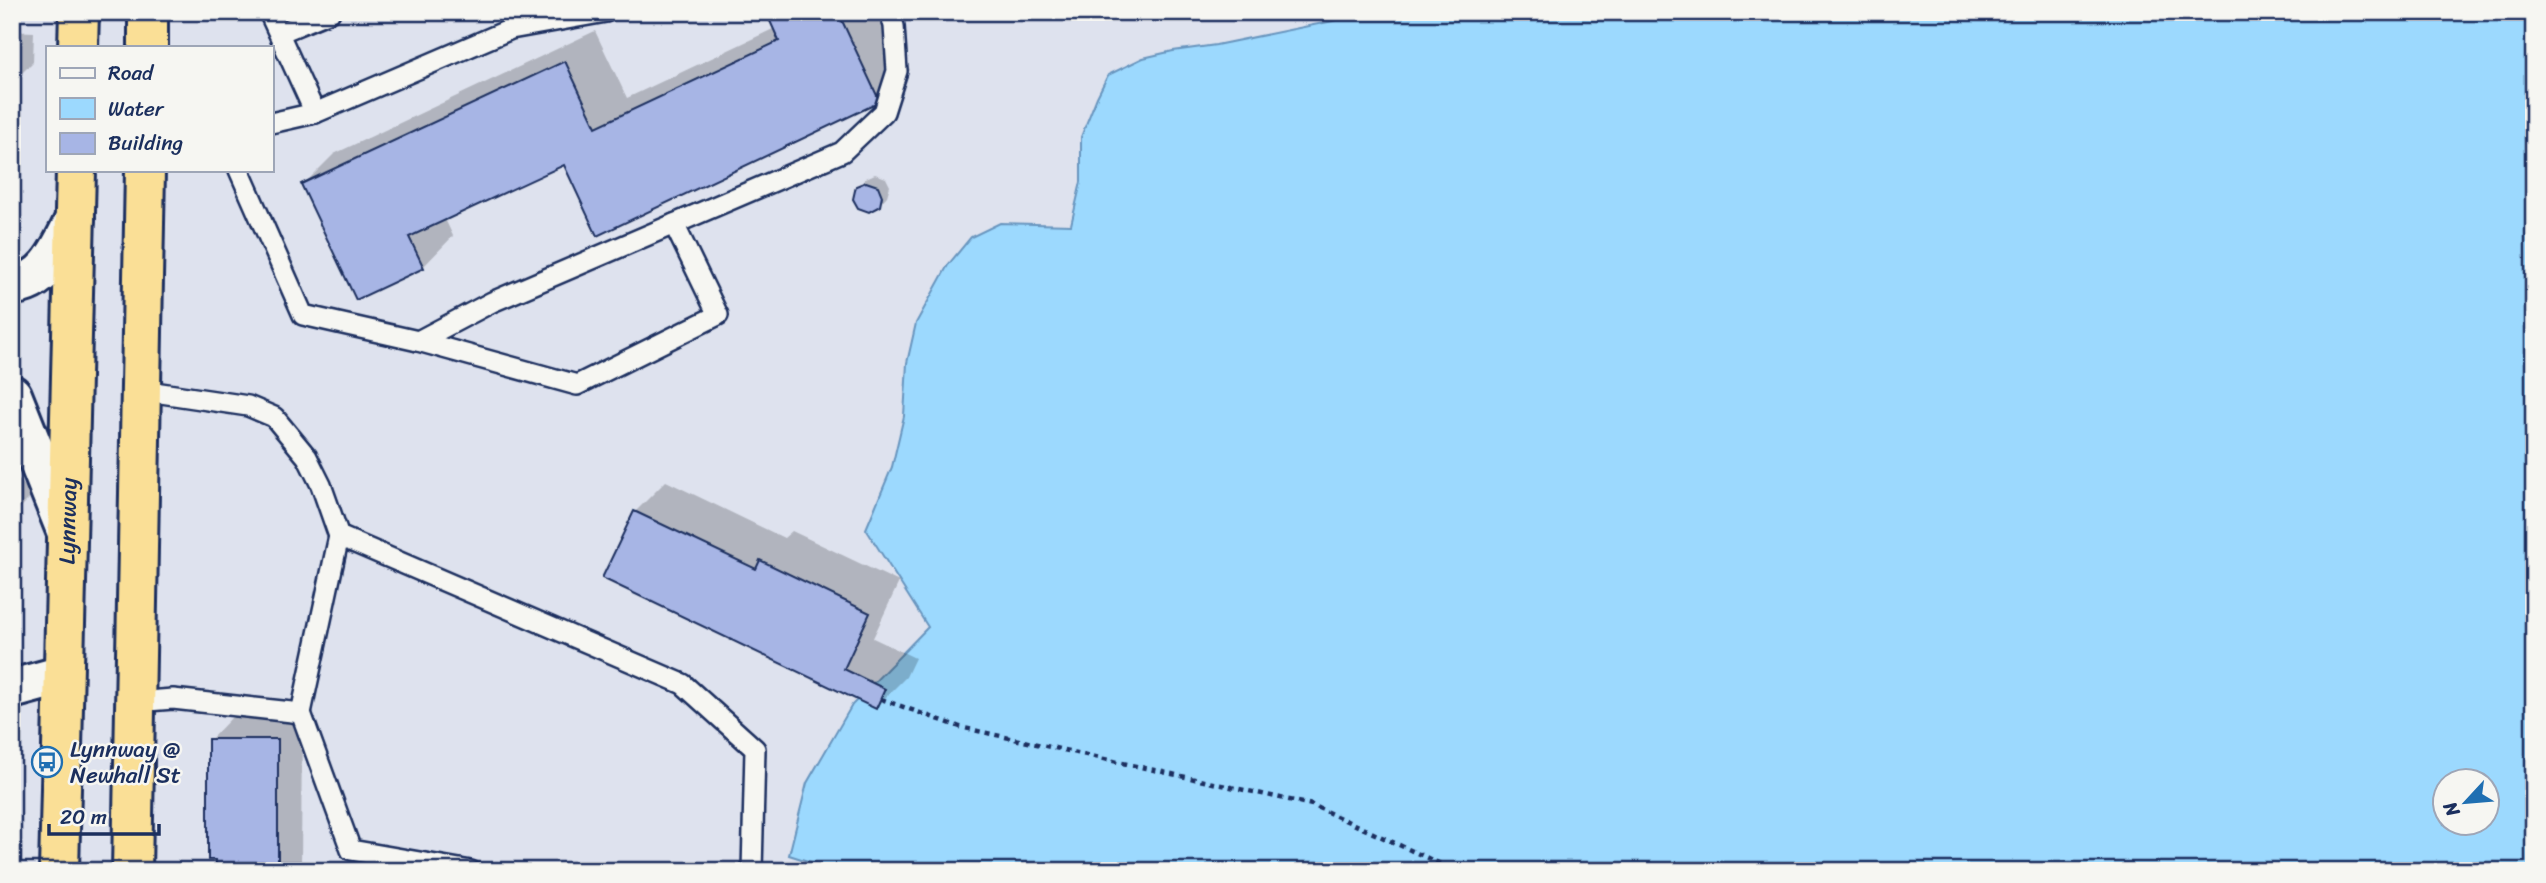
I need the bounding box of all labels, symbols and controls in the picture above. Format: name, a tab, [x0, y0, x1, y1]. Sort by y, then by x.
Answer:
legend	[46, 46, 273, 172]
text: Road	[108, 54, 155, 92]
text: Water	[108, 90, 165, 128]
text: Building	[108, 124, 184, 162]
street label: Lynnway	[46, 477, 89, 565]
place label: Lynnway @ Newhall St	[70, 729, 181, 796]
bus stop icon: Lynnway @ Newhall St	[30, 745, 64, 779]
north arrow	[2430, 768, 2500, 838]
scale bar	[49, 792, 159, 836]
text: N	[2433, 795, 2469, 823]
text: 20 m	[60, 798, 107, 836]

